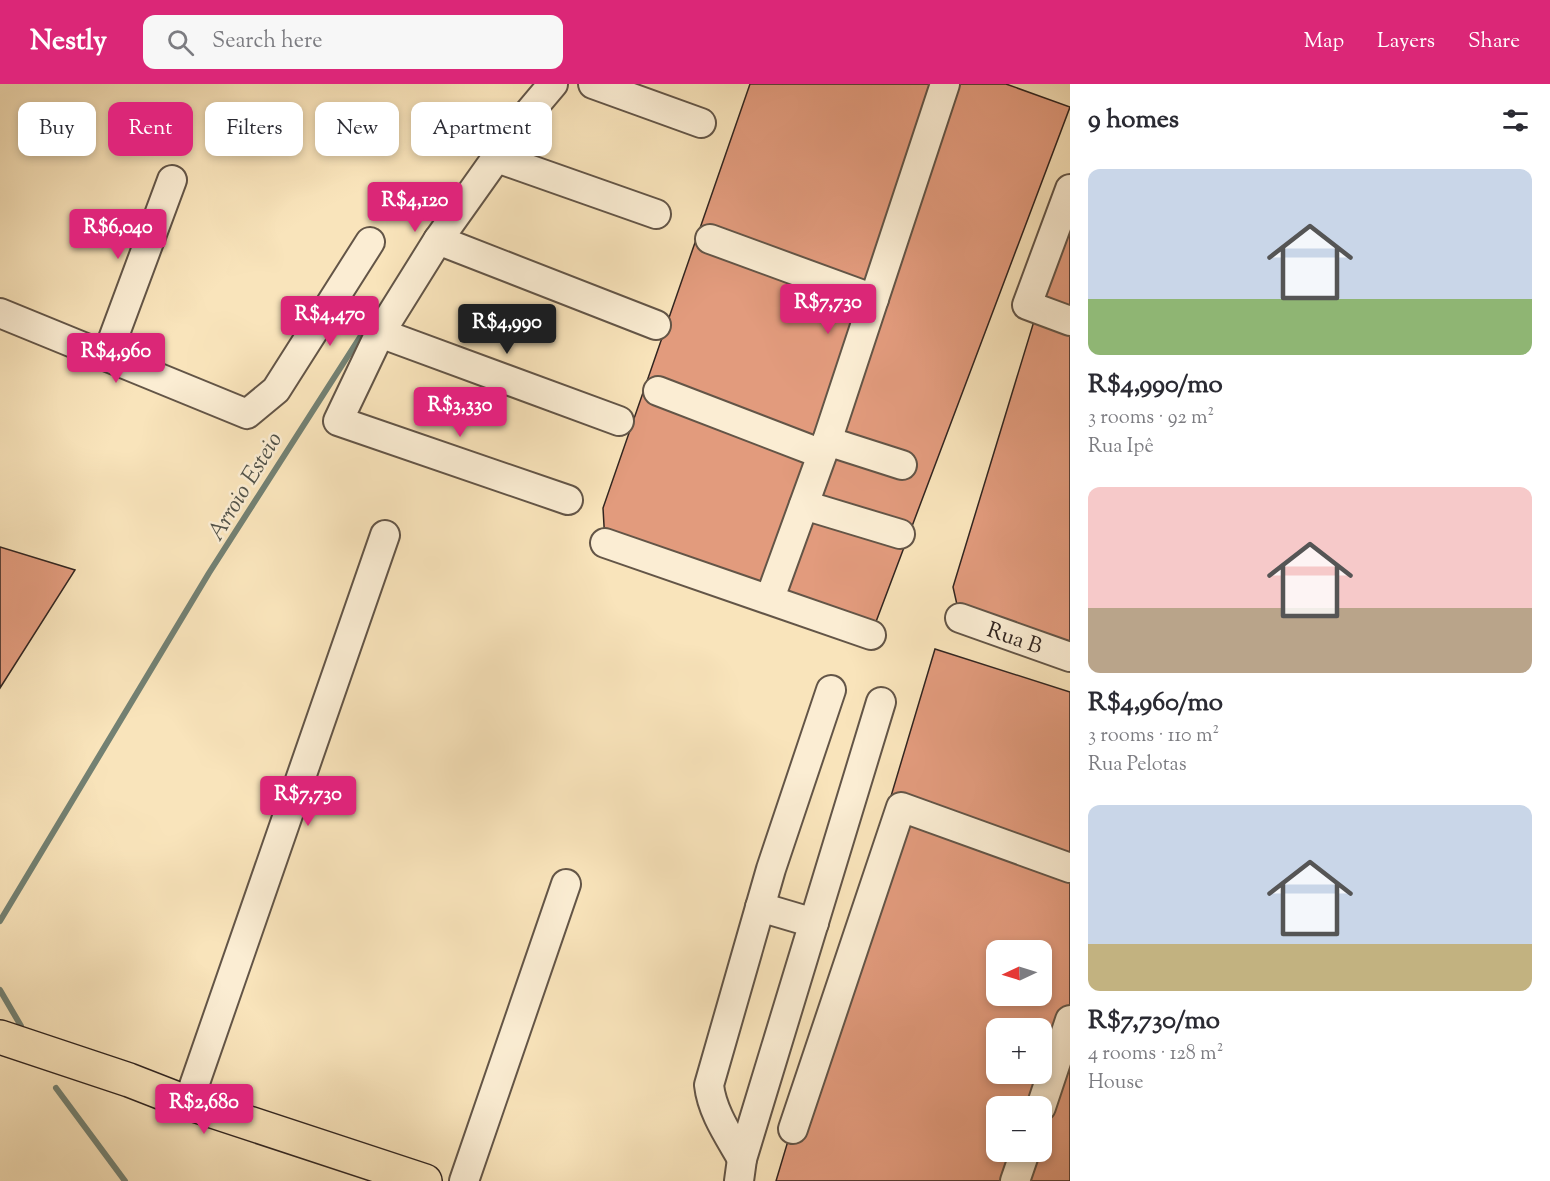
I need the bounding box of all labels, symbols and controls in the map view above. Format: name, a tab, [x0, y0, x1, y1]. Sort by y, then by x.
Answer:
search box	[143, 15, 563, 69]
text: Nestly	[30, 22, 107, 62]
icon: search	[164, 26, 197, 59]
text: Search here	[212, 26, 322, 58]
text: Map	[1304, 27, 1344, 57]
text: Layers	[1377, 27, 1435, 57]
text: Share	[1468, 27, 1520, 57]
chip: Buy	[18, 102, 96, 156]
chip: Rent	[108, 102, 193, 156]
chip: Filters	[205, 102, 303, 156]
chip: New	[315, 102, 399, 156]
chip: Apartment	[411, 102, 552, 156]
text: 9 homes	[1088, 102, 1179, 139]
icon: filters	[1499, 104, 1532, 137]
pin: R$4,120	[360, 182, 470, 233]
text: R$4,120	[382, 187, 448, 216]
icon: home	[1256, 208, 1364, 316]
pin: R$6,040	[63, 209, 173, 260]
text: R$6,040	[83, 214, 153, 243]
pin: R$7,730	[773, 284, 883, 335]
text: R$7,730	[794, 289, 862, 318]
pin: R$4,470	[275, 296, 385, 347]
text: R$4,470	[295, 301, 365, 330]
pin: R$4,990	[452, 304, 562, 355]
text: R$4,990	[472, 309, 542, 338]
pin: R$4,960	[61, 333, 171, 384]
text: R$4,960	[81, 338, 151, 367]
text: R$4,990/mo	[1088, 367, 1223, 404]
pin: R$3,330	[405, 387, 515, 438]
text: R$3,330	[428, 392, 492, 421]
text: 3 rooms · 92 m²	[1088, 404, 1214, 433]
water label: Arroio Esteio	[200, 426, 292, 548]
text: Rua Ipê	[1088, 433, 1154, 462]
icon: home	[1256, 526, 1364, 634]
street label: Rua B	[982, 616, 1046, 664]
text: R$4,960/mo	[1088, 685, 1223, 722]
text: 3 rooms · 110 m²	[1088, 722, 1219, 751]
text: Rua Pelotas	[1088, 751, 1187, 780]
pin: R$7,730	[253, 776, 363, 827]
text: R$7,730	[274, 781, 342, 810]
icon: home	[1256, 844, 1364, 952]
north arrow	[986, 940, 1052, 1006]
map controls	[986, 940, 1052, 1162]
text: R$7,730/mo	[1088, 1003, 1220, 1040]
button: +	[986, 1018, 1052, 1084]
text: 4 rooms · 128 m²	[1088, 1040, 1223, 1069]
text: House	[1088, 1069, 1143, 1098]
pin: R$2,680	[149, 1084, 259, 1135]
text: R$2,680	[169, 1089, 239, 1118]
button: −	[986, 1096, 1052, 1162]

